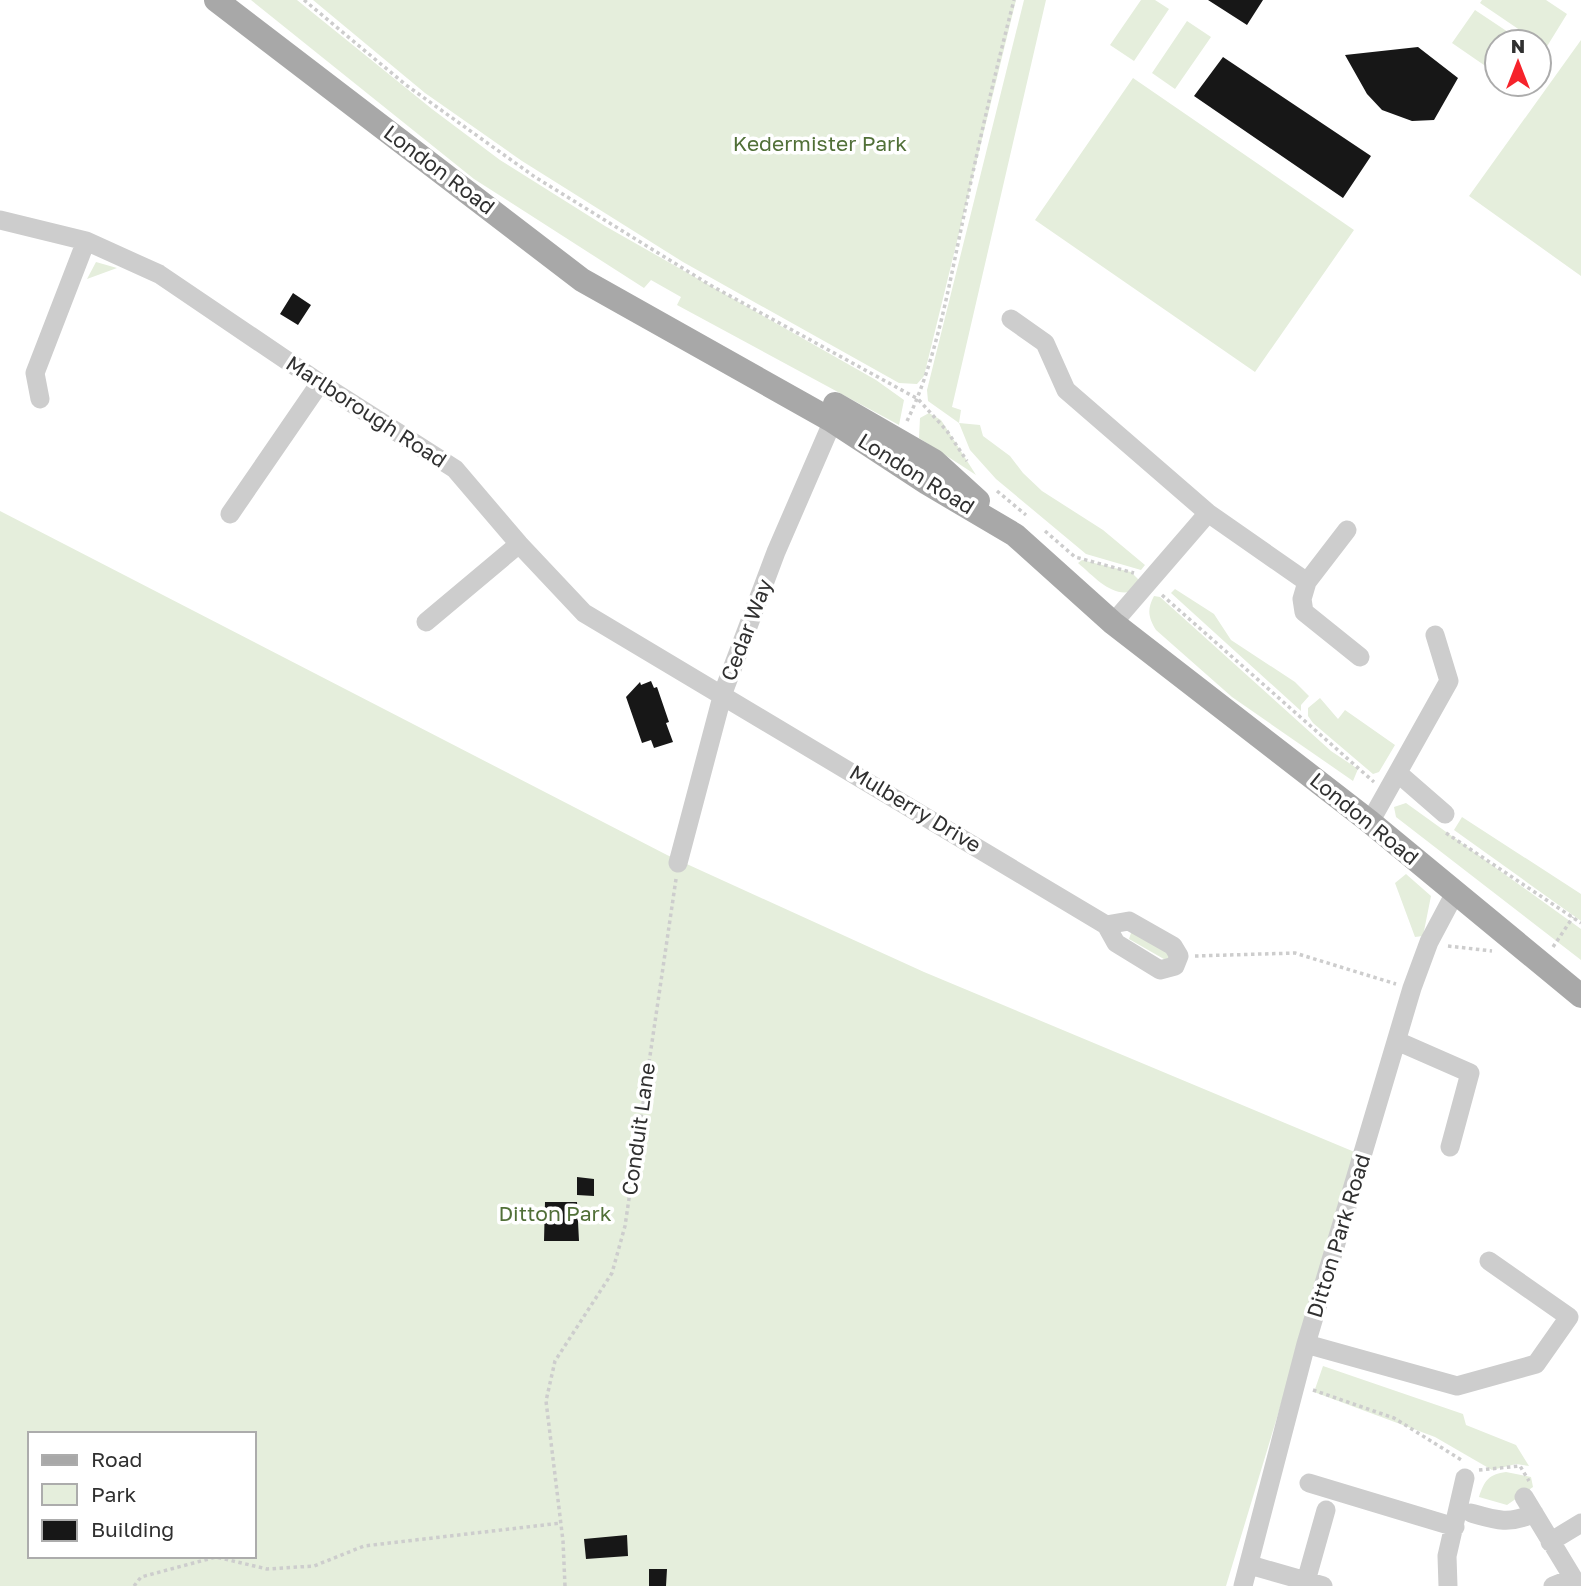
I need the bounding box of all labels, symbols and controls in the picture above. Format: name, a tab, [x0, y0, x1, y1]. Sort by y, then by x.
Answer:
north arrow	[1483, 28, 1553, 98]
text: N	[1511, 34, 1525, 57]
street label: London Road	[379, 119, 500, 219]
park label: Kedermister Park	[733, 130, 907, 156]
street label: Marlborough Road	[281, 350, 452, 473]
street label: London Road	[853, 427, 980, 519]
street label: Cedar Way	[715, 575, 777, 684]
street label: Mulberry Drive	[845, 759, 986, 858]
street label: London Road	[1305, 766, 1424, 870]
street label: Conduit Lane	[616, 1061, 660, 1197]
street label: Ditton Park Road	[1301, 1151, 1375, 1321]
park label: Ditton Park	[498, 1200, 612, 1226]
legend	[28, 1432, 256, 1558]
text: Road	[91, 1446, 142, 1472]
text: Park	[91, 1481, 137, 1507]
text: Building	[91, 1516, 174, 1542]

